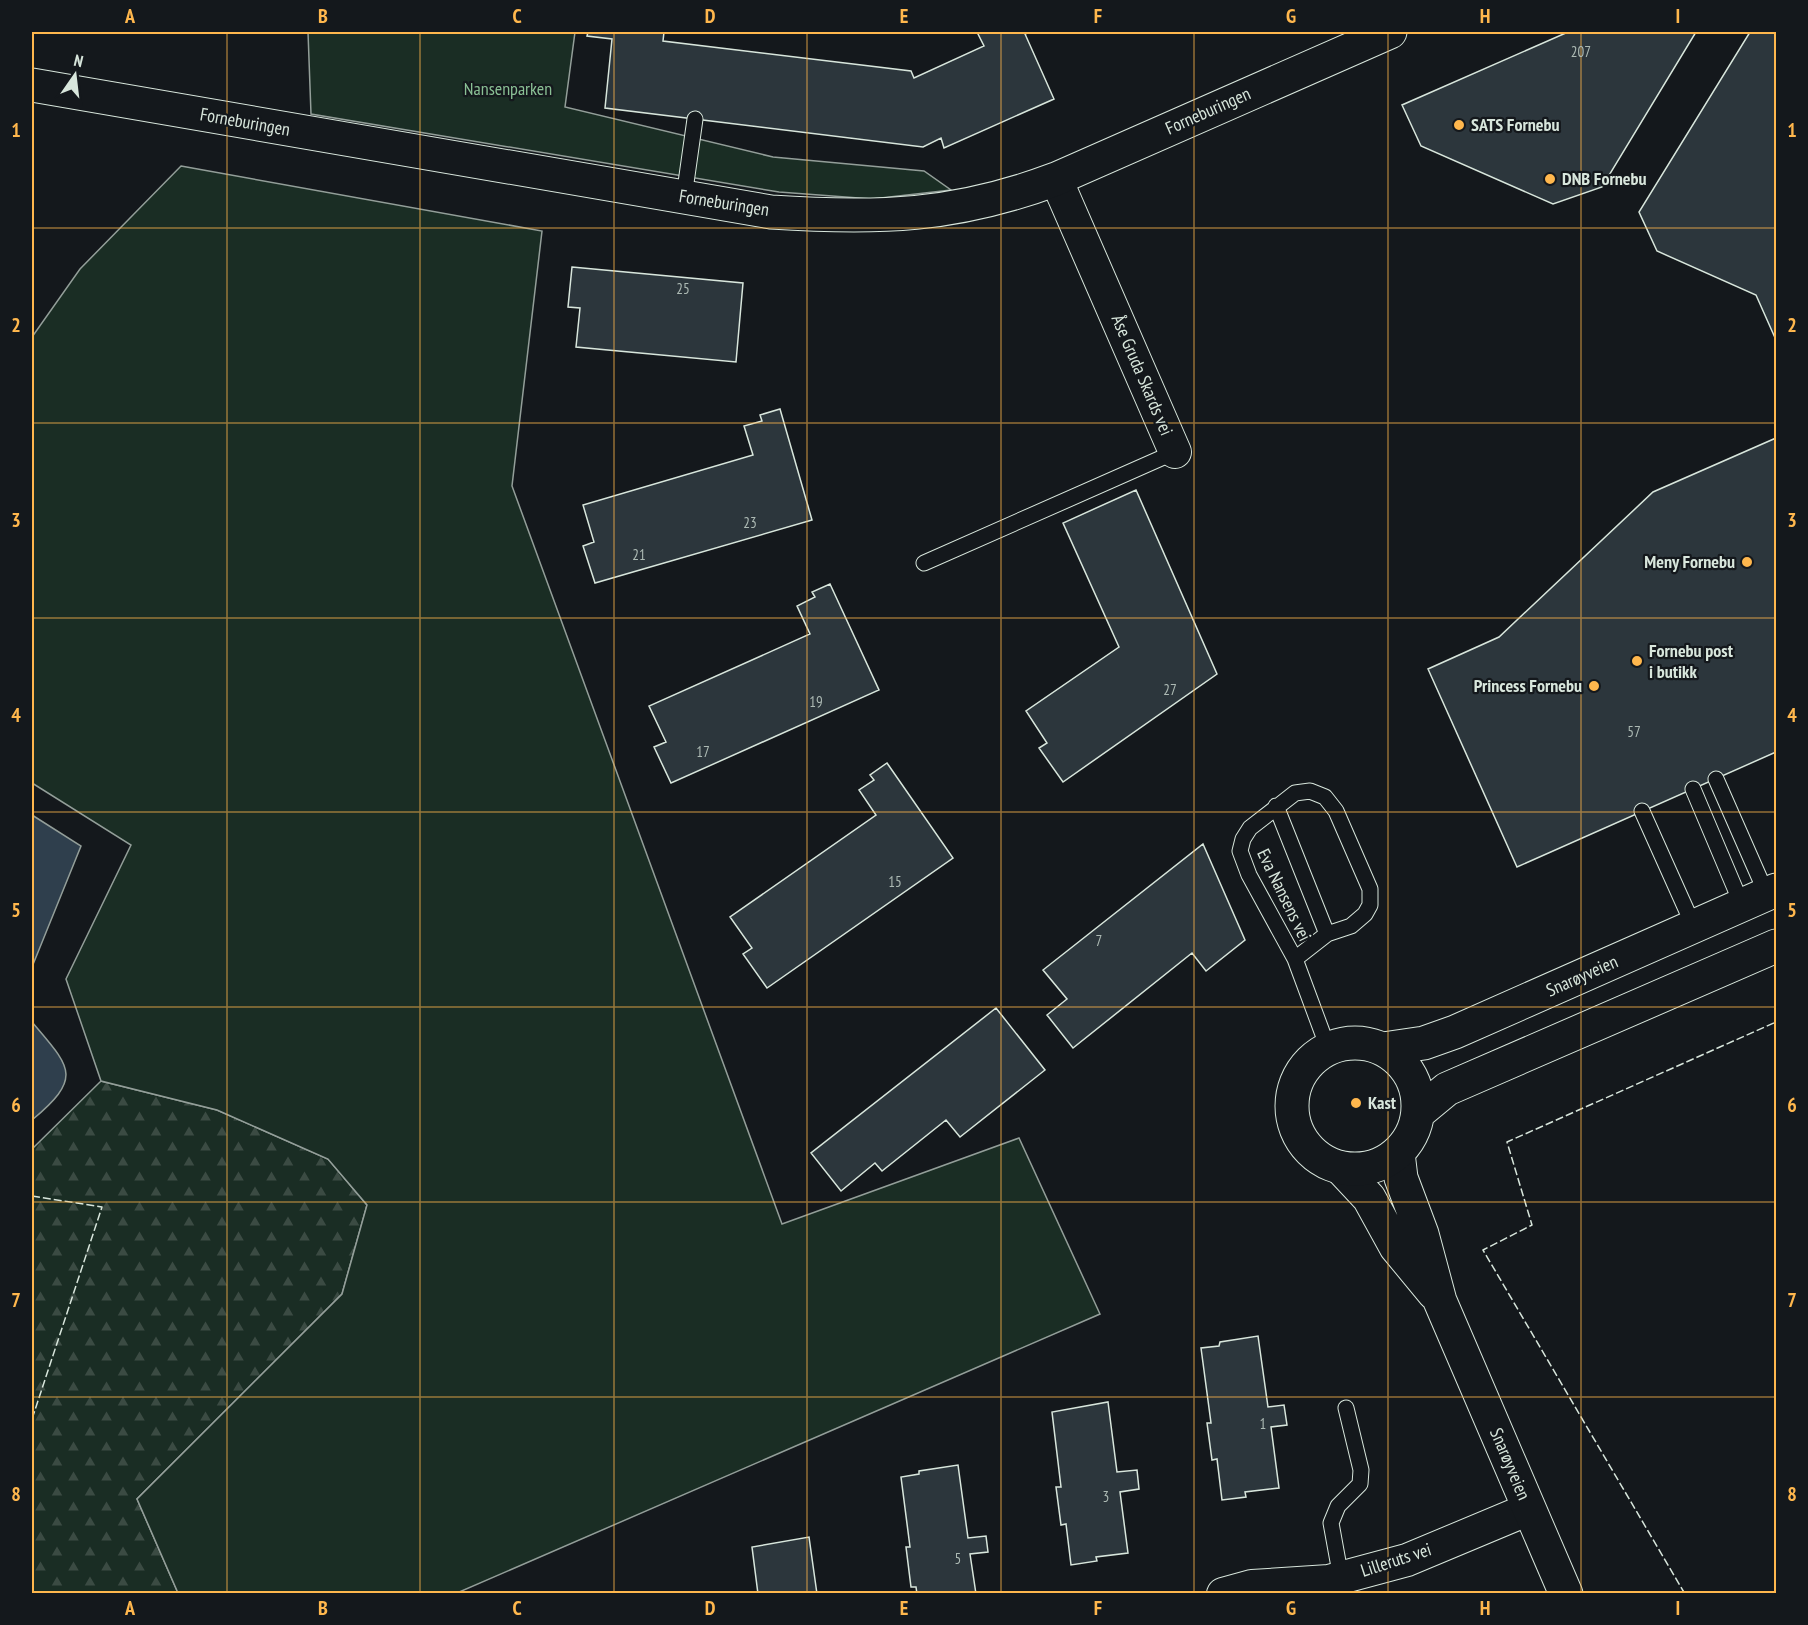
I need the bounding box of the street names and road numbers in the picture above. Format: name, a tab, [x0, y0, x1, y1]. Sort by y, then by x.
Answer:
street label: Forneburingen	[1162, 82, 1254, 140]
street label: Forneburingen	[198, 102, 292, 141]
street label: Forneburingen	[677, 184, 771, 221]
street label: Åse Gruda Skards vei	[1107, 311, 1178, 439]
street label: Eva Nansens vei	[1252, 845, 1317, 945]
street label: Snarøyveien	[1542, 950, 1621, 1002]
street label: Snarøyveien	[1485, 1424, 1536, 1503]
street label: Lilleruts vei	[1358, 1537, 1434, 1582]

